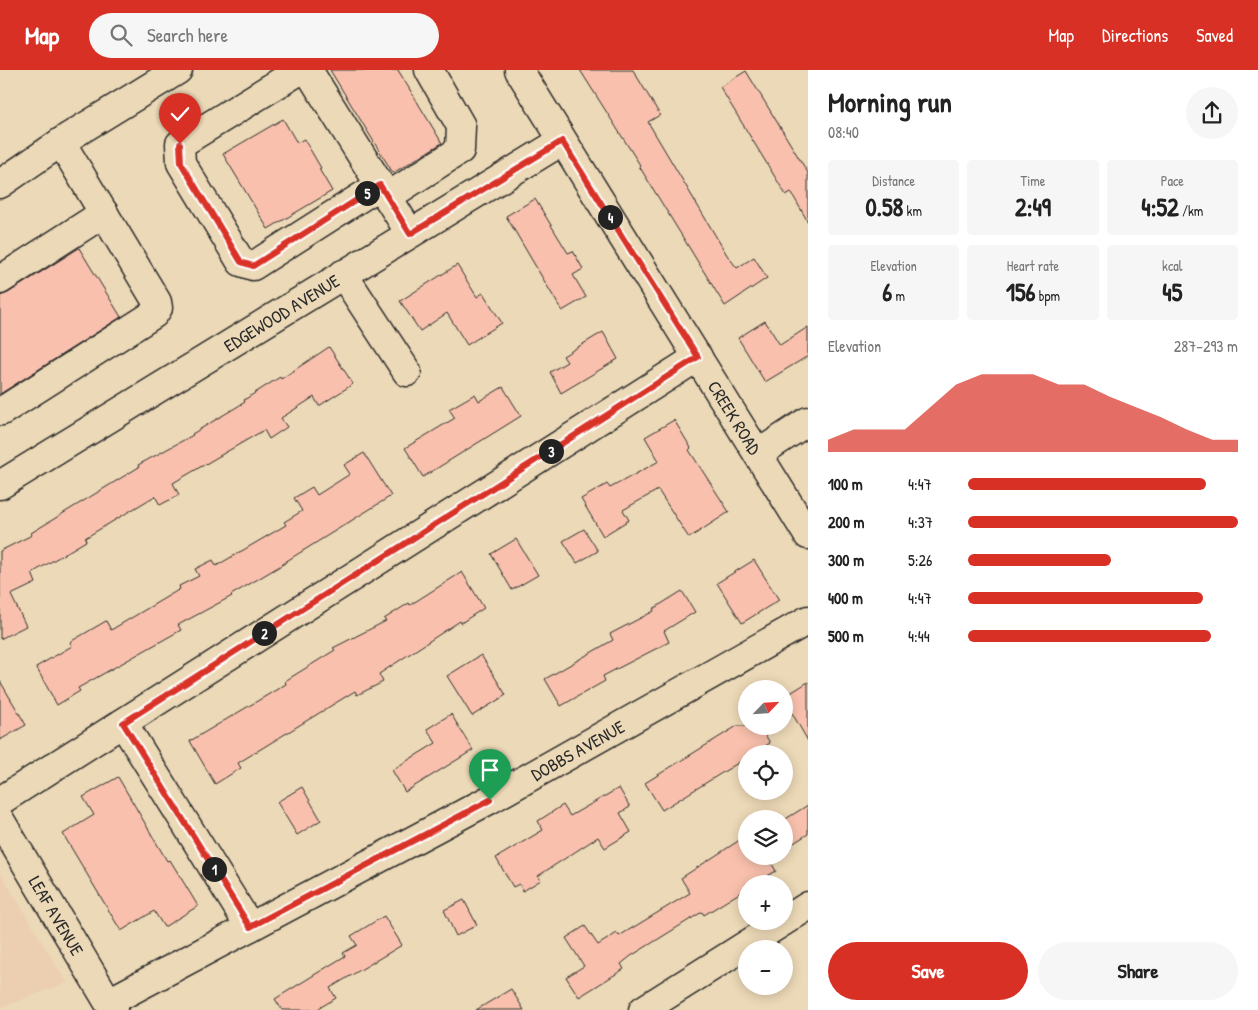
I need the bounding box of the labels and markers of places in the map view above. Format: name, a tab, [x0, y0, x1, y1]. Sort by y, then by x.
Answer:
pin	[159, 93, 201, 144]
pin: 5	[354, 180, 380, 206]
pin: 4	[598, 204, 622, 230]
pin: 3	[538, 438, 564, 464]
pin: 2	[252, 620, 276, 646]
pin	[469, 749, 511, 800]
pin: 1	[202, 856, 226, 882]

